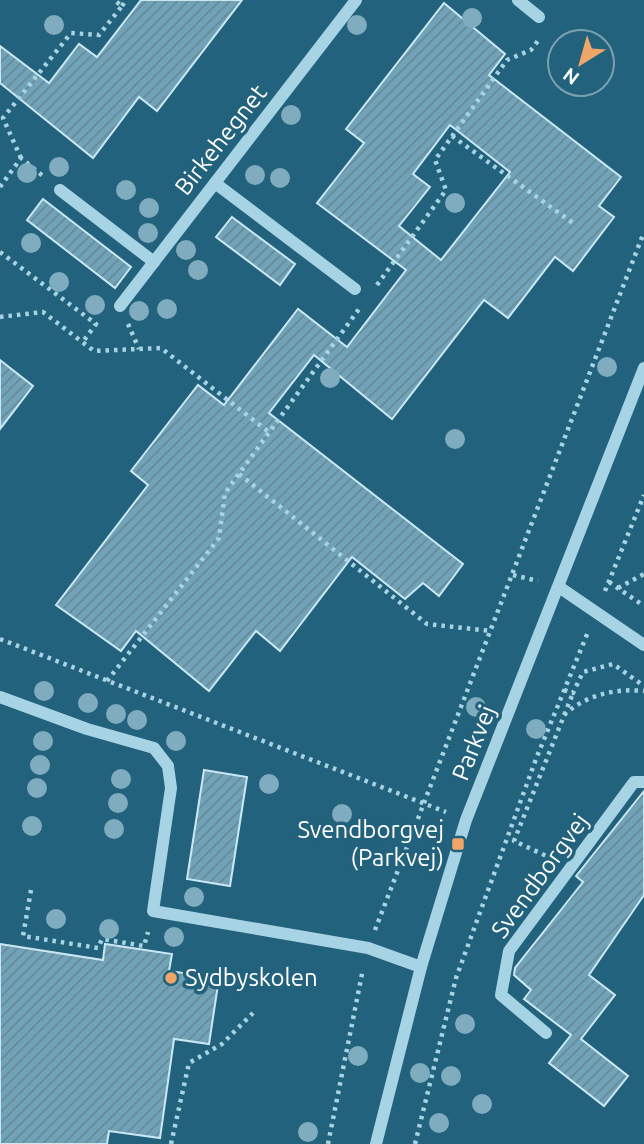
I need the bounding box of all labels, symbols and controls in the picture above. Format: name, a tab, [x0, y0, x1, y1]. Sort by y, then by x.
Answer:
north arrow	[546, 28, 616, 98]
text: N	[558, 64, 583, 90]
street label: Birkehegnet	[169, 79, 272, 200]
street label: Parkvej	[446, 701, 501, 784]
street label: Svendborgvej	[486, 808, 594, 943]
place label: Svendborgvej (Parkvej)	[297, 816, 444, 871]
marker: Svendborgvej (Parkvej)	[450, 836, 466, 852]
place label: Sydbyskolen	[185, 964, 318, 991]
marker: Sydbyskolen	[163, 970, 179, 986]

